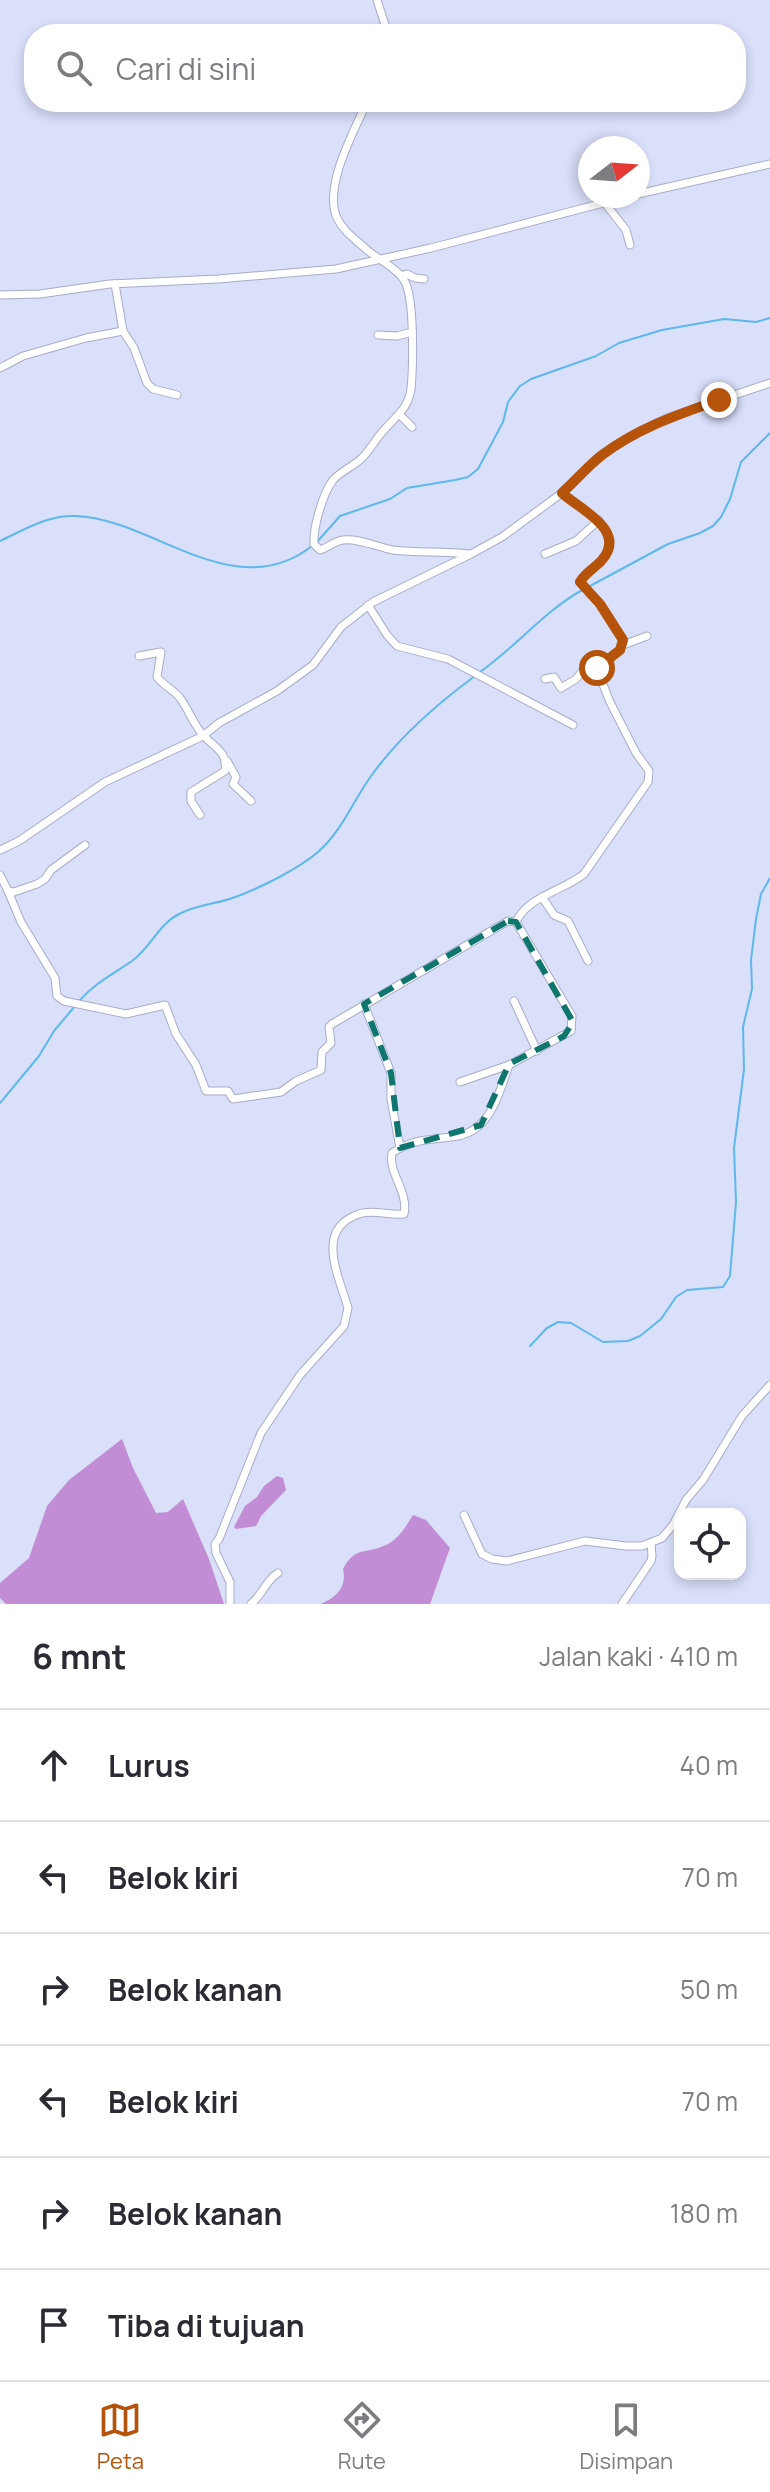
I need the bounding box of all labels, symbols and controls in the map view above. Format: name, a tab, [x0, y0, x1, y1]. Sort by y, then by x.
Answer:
search box	[24, 24, 746, 112]
icon: search	[52, 46, 96, 90]
text: Cari di sini	[116, 48, 256, 89]
north arrow	[578, 136, 650, 208]
route end	[701, 382, 737, 418]
route start	[579, 650, 615, 686]
map controls	[674, 1508, 746, 1580]
button: locate	[674, 1508, 746, 1580]
text: 6 mnt	[32, 1633, 127, 1679]
text: Jalan kaki · 410 m	[539, 1638, 738, 1674]
icon: ahead	[32, 1743, 76, 1787]
text: Lurus	[108, 1745, 190, 1786]
text: 40 m	[680, 1747, 738, 1783]
icon: left	[32, 1855, 76, 1899]
text: Belok kiri	[108, 1857, 239, 1898]
text: 70 m	[682, 1859, 738, 1895]
icon: right	[32, 1967, 76, 2011]
text: Belok kanan	[108, 1969, 282, 2010]
text: 50 m	[680, 1971, 738, 2007]
icon: left	[32, 2079, 76, 2123]
text: Belok kiri	[108, 2081, 239, 2122]
text: 70 m	[682, 2083, 738, 2119]
icon: right	[32, 2191, 76, 2235]
text: Belok kanan	[108, 2193, 282, 2234]
text: 180 m	[670, 2195, 738, 2231]
icon: arrive	[32, 2303, 76, 2347]
text: Tiba di tujuan	[108, 2305, 305, 2346]
tab: Peta	[97, 2398, 144, 2476]
tab: Rute	[338, 2398, 386, 2476]
tab: Disimpan	[580, 2398, 673, 2476]

